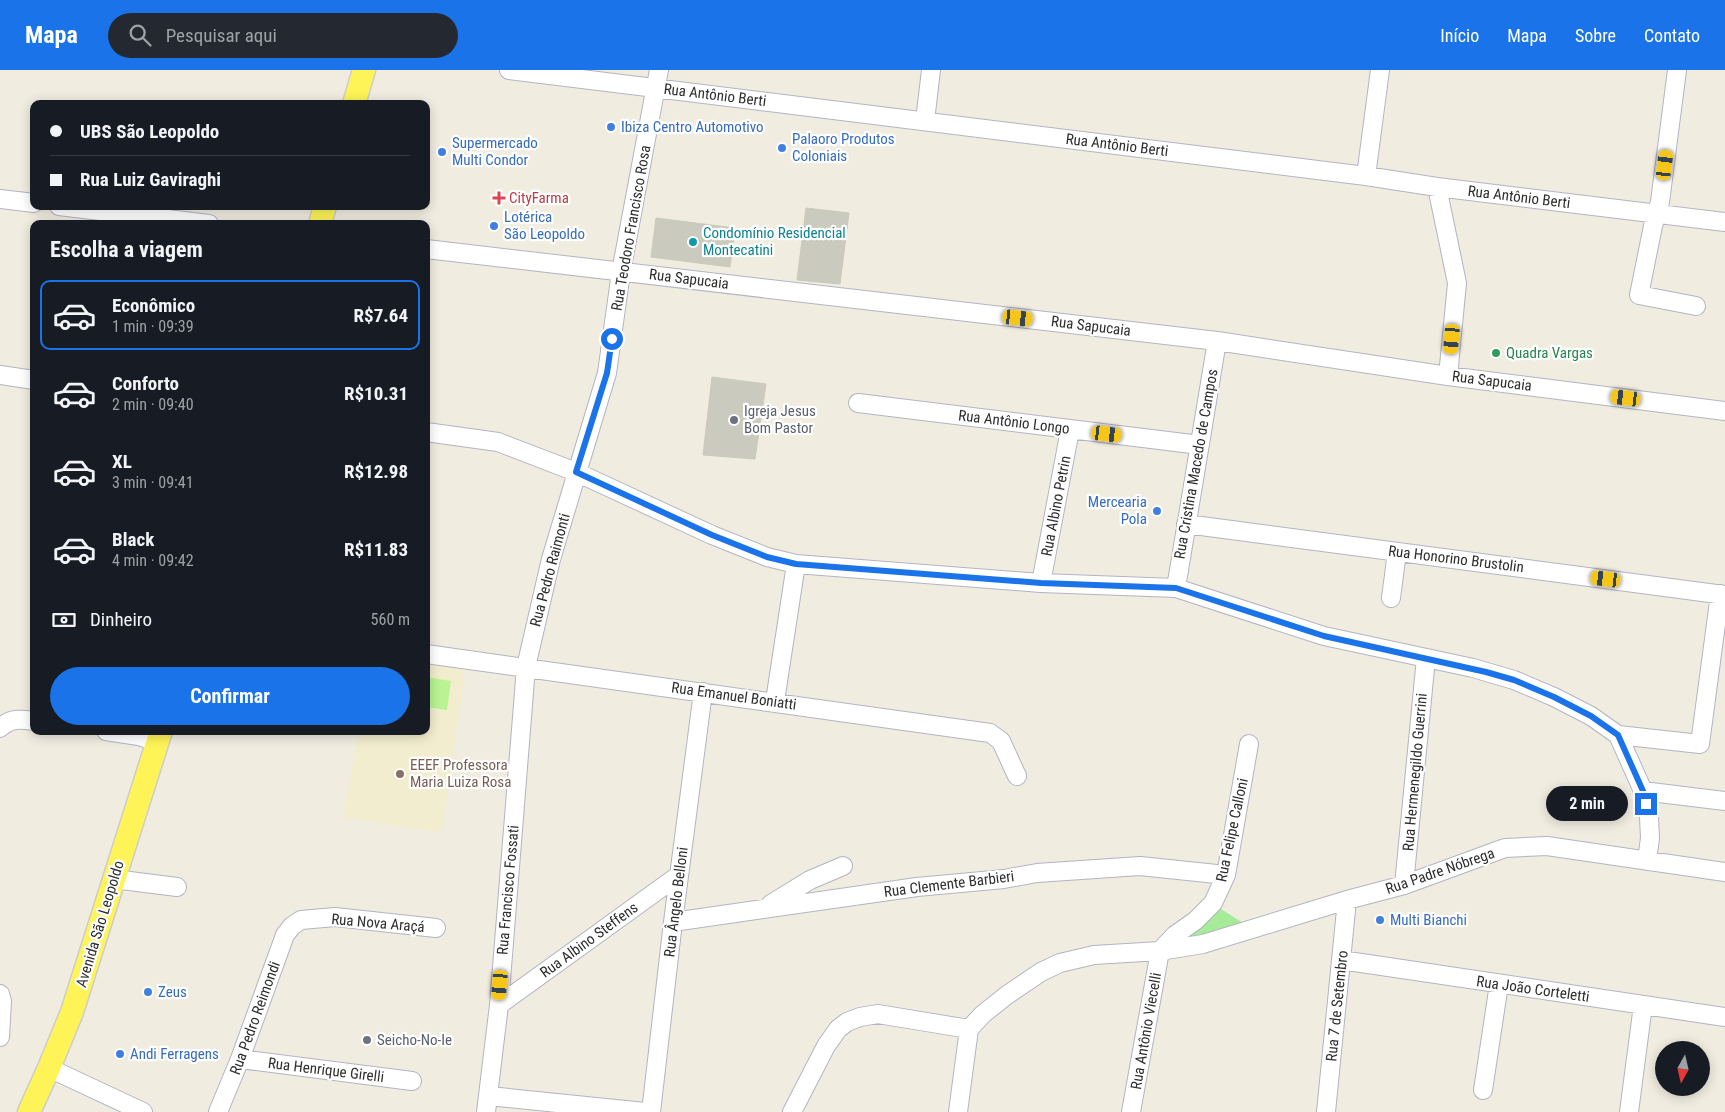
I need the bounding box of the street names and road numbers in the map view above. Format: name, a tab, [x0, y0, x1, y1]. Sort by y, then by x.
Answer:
street label: Rua Antônio Berti	[663, 80, 767, 110]
street label: Rua Antônio Berti	[1065, 130, 1169, 160]
street label: Rua Teodoro Francisco Rosa	[608, 144, 654, 312]
street label: Rua Antônio Berti	[1467, 182, 1571, 212]
street label: Rua Sapucaia	[648, 265, 730, 293]
street label: Rua Sapucaia	[1050, 312, 1132, 340]
street label: Rua Cristina Macedo de Campos	[1170, 367, 1222, 560]
street label: Rua Sapucaia	[1451, 367, 1533, 395]
street label: Rua Antônio Longo	[957, 406, 1071, 438]
street label: Rua Albino Petrin	[1037, 454, 1075, 558]
street label: Rua Pedro Raimonti	[526, 511, 574, 629]
street label: Rua Honorino Brustolin	[1387, 542, 1525, 576]
street label: Rua Emanuel Boniatti	[670, 678, 798, 714]
street label: Rua Hermenegildo Guerrini	[1399, 692, 1431, 852]
street label: Rua Felipe Calloni	[1212, 777, 1252, 883]
street label: Rua Francisco Fossati	[493, 824, 523, 956]
street label: Rua Padre Nóbrega	[1383, 844, 1497, 898]
street label: Rua Ângelo Belloni	[660, 846, 692, 958]
street label: Avenida São Leopoldo	[72, 859, 128, 989]
street label: Rua Clemente Barbieri	[883, 867, 1015, 901]
street label: Rua Albino Steffens	[536, 898, 642, 982]
street label: Rua Nova Araçá	[331, 910, 425, 936]
street label: Rua 7 de Setembro	[1322, 950, 1352, 1062]
street label: Rua Pedro Reimondi	[226, 959, 284, 1077]
street label: Rua Antônio Viecelli	[1127, 971, 1165, 1091]
street label: Rua João Corteletti	[1475, 972, 1591, 1006]
street label: Rua Henrique Girelli	[267, 1054, 385, 1086]

